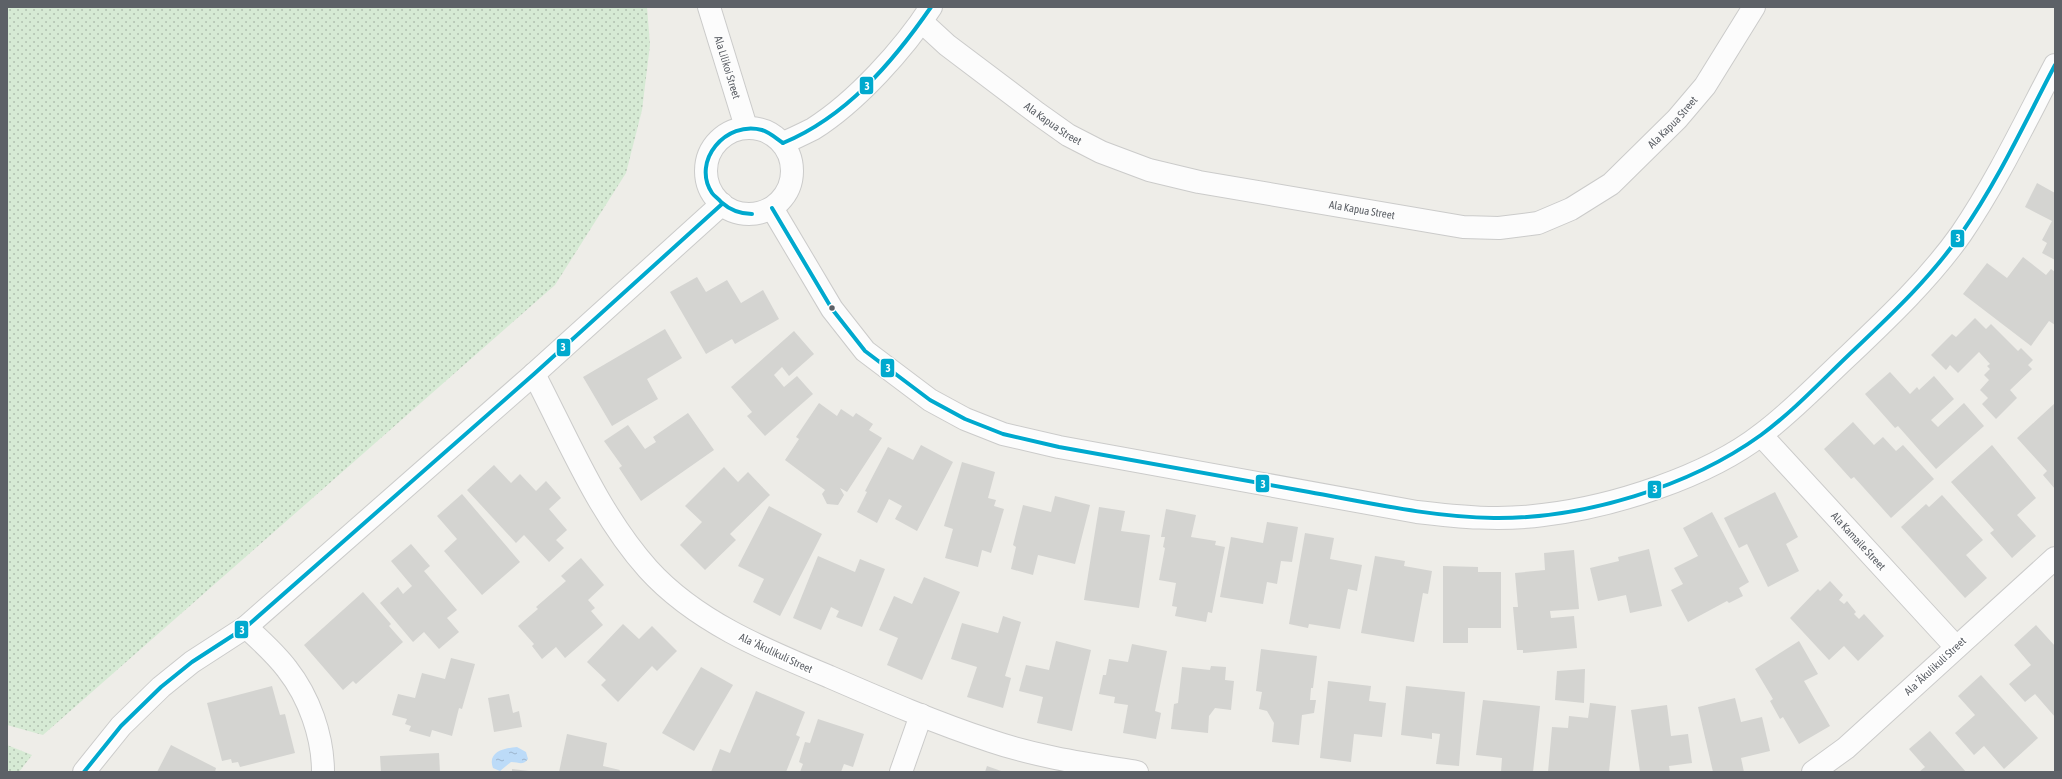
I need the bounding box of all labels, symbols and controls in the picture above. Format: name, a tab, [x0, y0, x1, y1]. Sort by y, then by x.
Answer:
street label: Ala Lilikoi Street	[712, 34, 743, 100]
line badge: 3	[859, 76, 874, 95]
text: 3	[864, 80, 870, 92]
street label: Ala Kapua Street	[1645, 94, 1700, 150]
street label: Ala Kapua Street	[1022, 100, 1084, 147]
street label: Ala Kapua Street	[1328, 198, 1396, 221]
line badge: 3	[1950, 229, 1965, 248]
text: 3	[1955, 232, 1961, 244]
unlabelled marker	[827, 303, 837, 313]
line badge: 3	[556, 338, 571, 357]
text: 3	[560, 341, 566, 353]
line badge: 3	[880, 358, 895, 378]
text: 3	[885, 362, 891, 374]
line badge: 3	[1255, 474, 1270, 493]
text: 3	[1260, 478, 1266, 490]
line badge: 3	[1647, 480, 1662, 499]
text: 3	[1652, 483, 1658, 495]
street label: Ala Kamaile Street	[1829, 510, 1888, 572]
line badge: 3	[234, 620, 249, 639]
text: 3	[239, 624, 245, 636]
street label: Ala ʻĀkulikuli Street	[737, 631, 815, 675]
street label: Ala ʻĀkulikuli Street	[1902, 634, 1968, 698]

